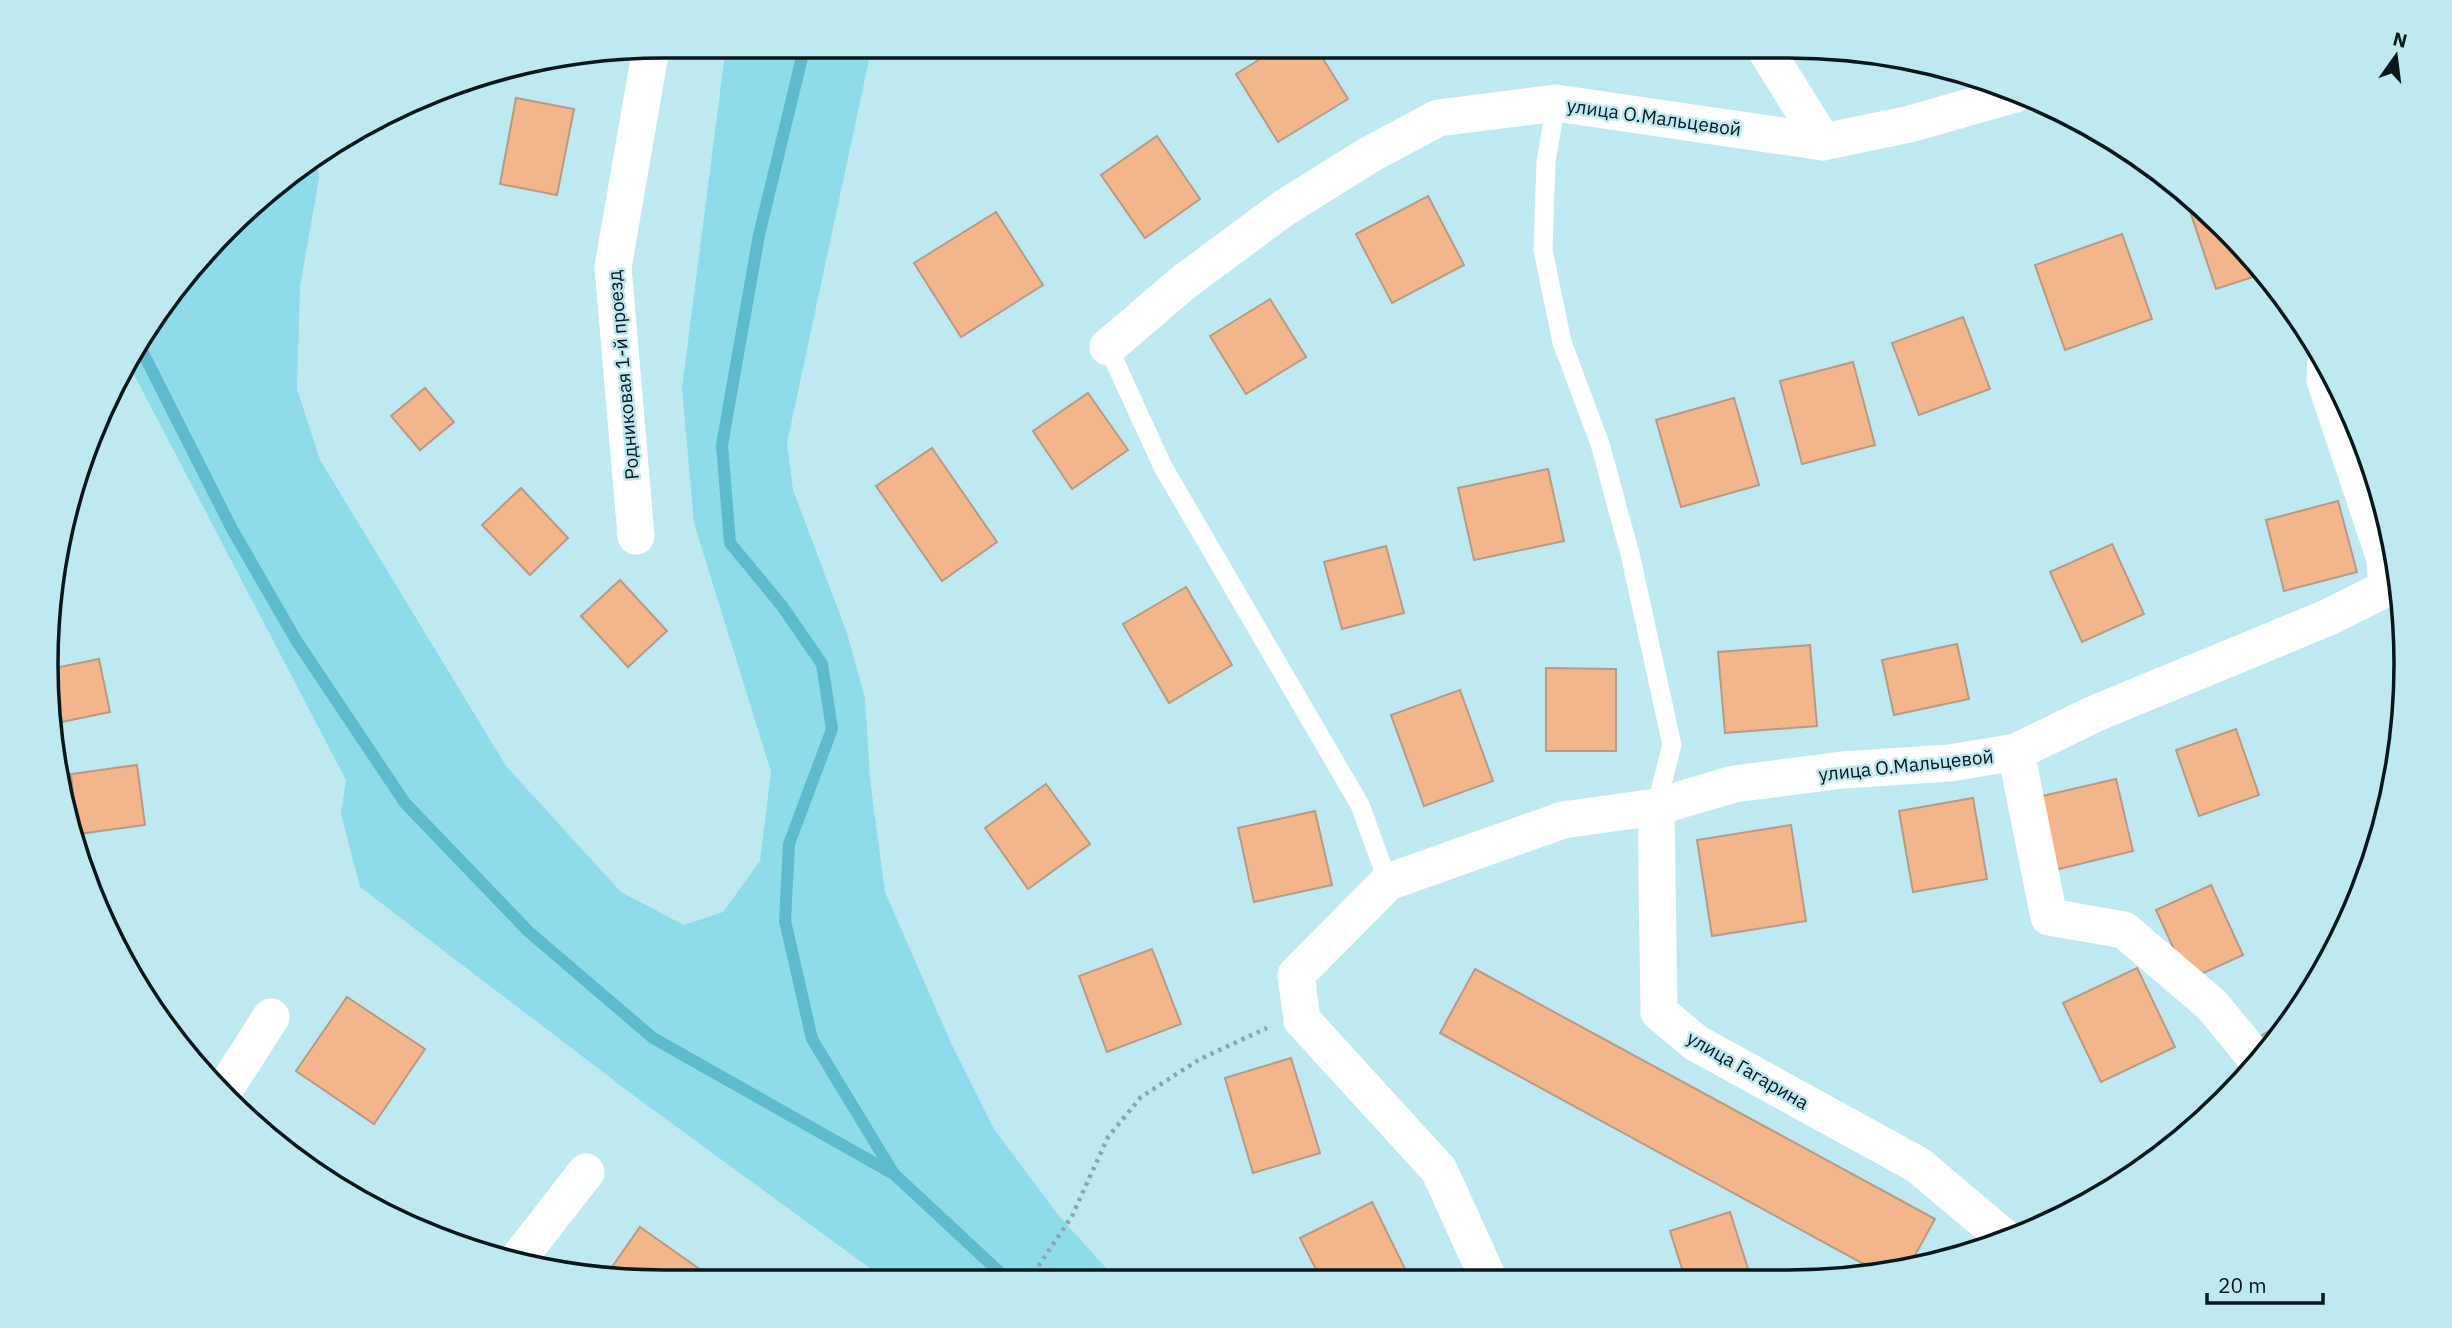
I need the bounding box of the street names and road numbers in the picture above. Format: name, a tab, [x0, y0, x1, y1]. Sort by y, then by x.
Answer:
street label: улица О.Мальцевой	[1565, 93, 1743, 141]
street label: Родниковая 1-й проезд	[602, 269, 644, 481]
street label: улица О.Мальцевой	[1817, 744, 1995, 786]
street label: улица Гагарина	[1683, 1025, 1813, 1115]

